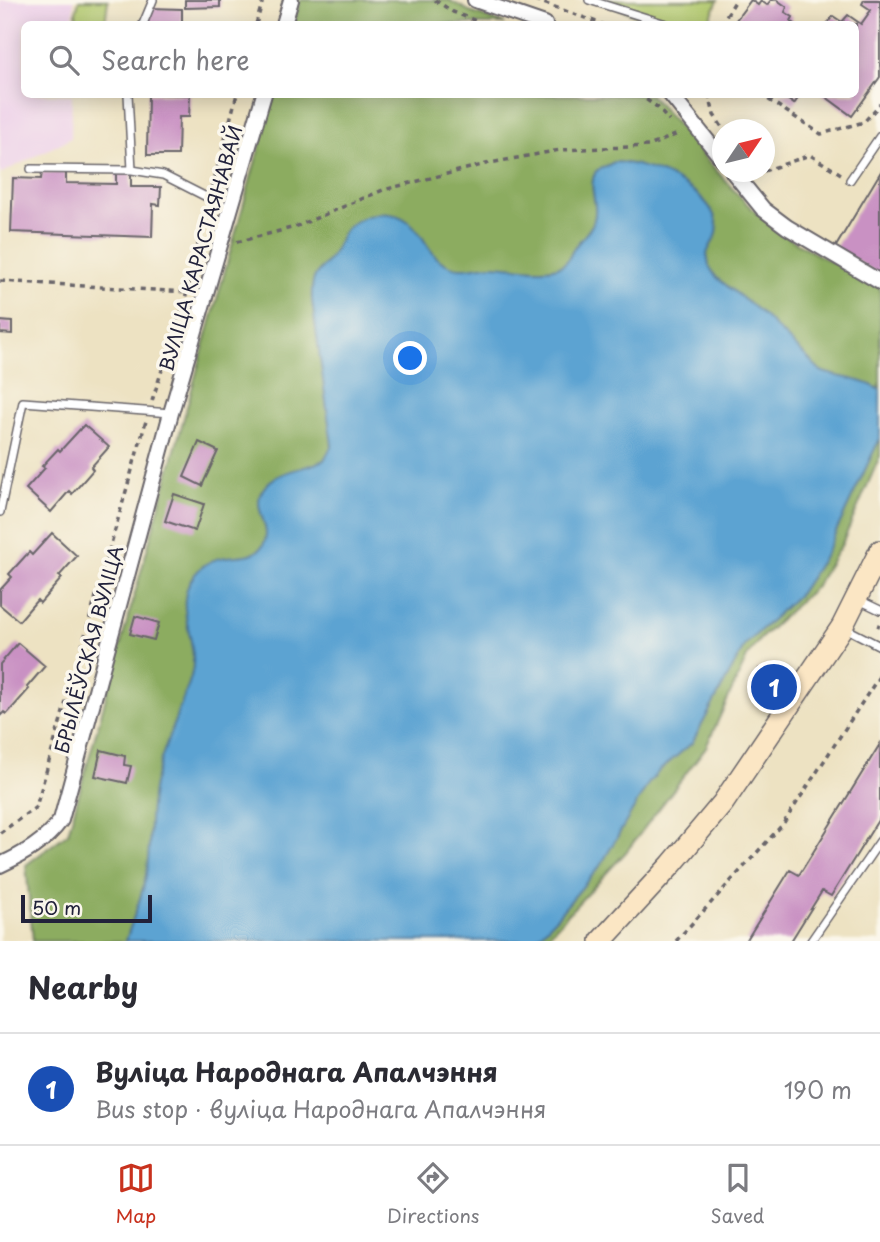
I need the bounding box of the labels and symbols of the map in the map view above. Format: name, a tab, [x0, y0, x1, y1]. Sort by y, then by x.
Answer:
north arrow	[712, 119, 775, 182]
street label: ВУЛІЦА КАРАСТАЯНАВАЙ	[151, 122, 249, 374]
your location	[393, 341, 427, 375]
street label: БРЫЛЁЎСКАЯ ВУЛІЦА	[47, 542, 129, 756]
pin: 1	[751, 661, 797, 713]
scale bar	[21, 892, 152, 924]

